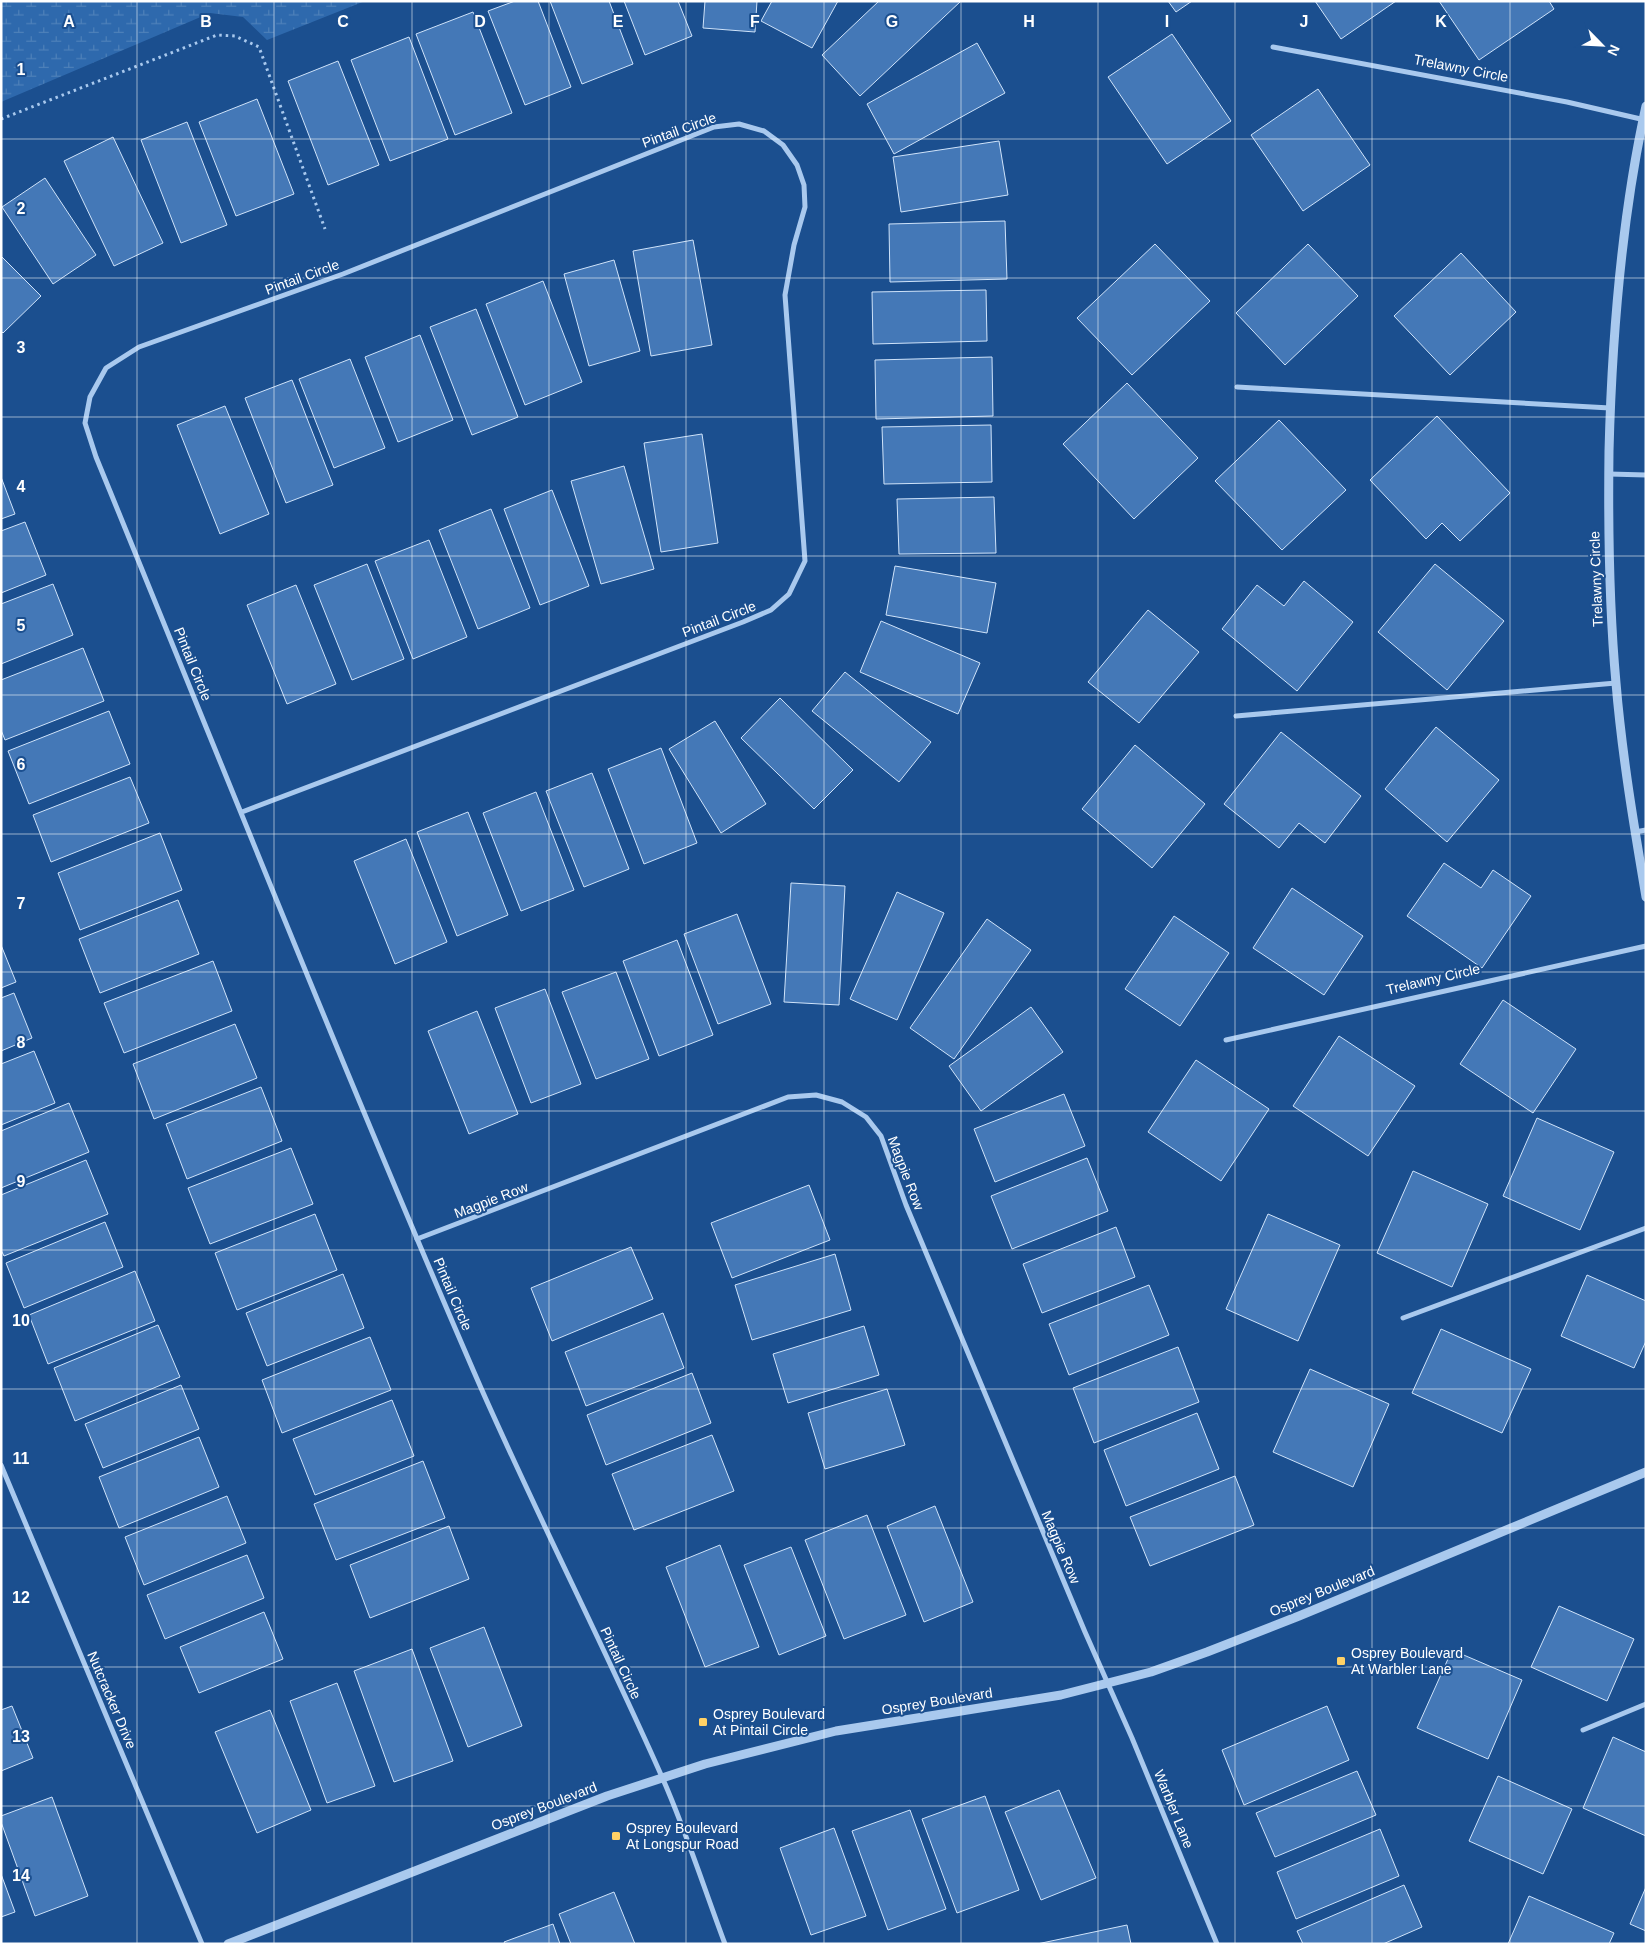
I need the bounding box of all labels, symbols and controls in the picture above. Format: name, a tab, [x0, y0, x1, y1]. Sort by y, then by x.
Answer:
text: A	[63, 13, 75, 30]
text: B	[200, 13, 212, 30]
text: C	[337, 13, 349, 30]
text: D	[474, 13, 486, 30]
text: E	[613, 13, 624, 30]
text: F	[750, 13, 760, 30]
text: G	[886, 13, 898, 30]
text: H	[1023, 13, 1035, 30]
text: I	[1165, 13, 1169, 30]
text: J	[1300, 13, 1308, 30]
text: K	[1435, 13, 1447, 30]
north arrow	[1577, 20, 1627, 70]
text: N	[1605, 42, 1623, 58]
street label: Trelawny Circle	[1412, 51, 1510, 85]
text: 1	[17, 61, 26, 78]
street label: Pintail Circle	[640, 109, 718, 151]
text: 2	[17, 200, 26, 217]
street label: Pintail Circle	[263, 256, 341, 298]
text: 3	[17, 339, 26, 356]
text: 4	[17, 478, 26, 495]
street label: Trelawny Circle	[1586, 531, 1606, 627]
street label: Pintail Circle	[680, 598, 758, 640]
text: 5	[17, 617, 26, 634]
street label: Pintail Circle	[171, 625, 215, 703]
text: 6	[17, 756, 26, 773]
text: 7	[17, 895, 26, 912]
street label: Trelawny Circle	[1384, 960, 1482, 998]
text: 8	[17, 1034, 26, 1051]
street label: Magpie Row	[885, 1134, 928, 1213]
text: 9	[17, 1173, 26, 1190]
street label: Magpie Row	[452, 1178, 531, 1221]
street label: Pintail Circle	[430, 1255, 476, 1333]
text: 10	[12, 1312, 30, 1329]
text: 11	[13, 1450, 30, 1467]
street label: Magpie Row	[1038, 1508, 1084, 1587]
street label: Osprey Boulevard	[1267, 1563, 1377, 1619]
text: 12	[12, 1589, 30, 1606]
street label: Pintail Circle	[597, 1624, 645, 1702]
place label: Osprey Boulevard At Warbler Lane	[1351, 1645, 1463, 1677]
street label: Nutcracker Drive	[84, 1649, 140, 1751]
marker: Osprey Boulevard At Warbler Lane	[1335, 1655, 1347, 1667]
street label: Osprey Boulevard	[880, 1684, 994, 1718]
place label: Osprey Boulevard At Pintail Circle	[713, 1706, 825, 1738]
marker: Osprey Boulevard At Pintail Circle	[697, 1716, 709, 1728]
text: 13	[12, 1728, 30, 1745]
street label: Warbler Lane	[1151, 1767, 1197, 1851]
street label: Osprey Boulevard	[489, 1778, 599, 1834]
place label: Osprey Boulevard At Longspur Road	[626, 1820, 739, 1852]
marker: Osprey Boulevard At Longspur Road	[610, 1830, 622, 1842]
text: 14	[12, 1867, 30, 1884]

